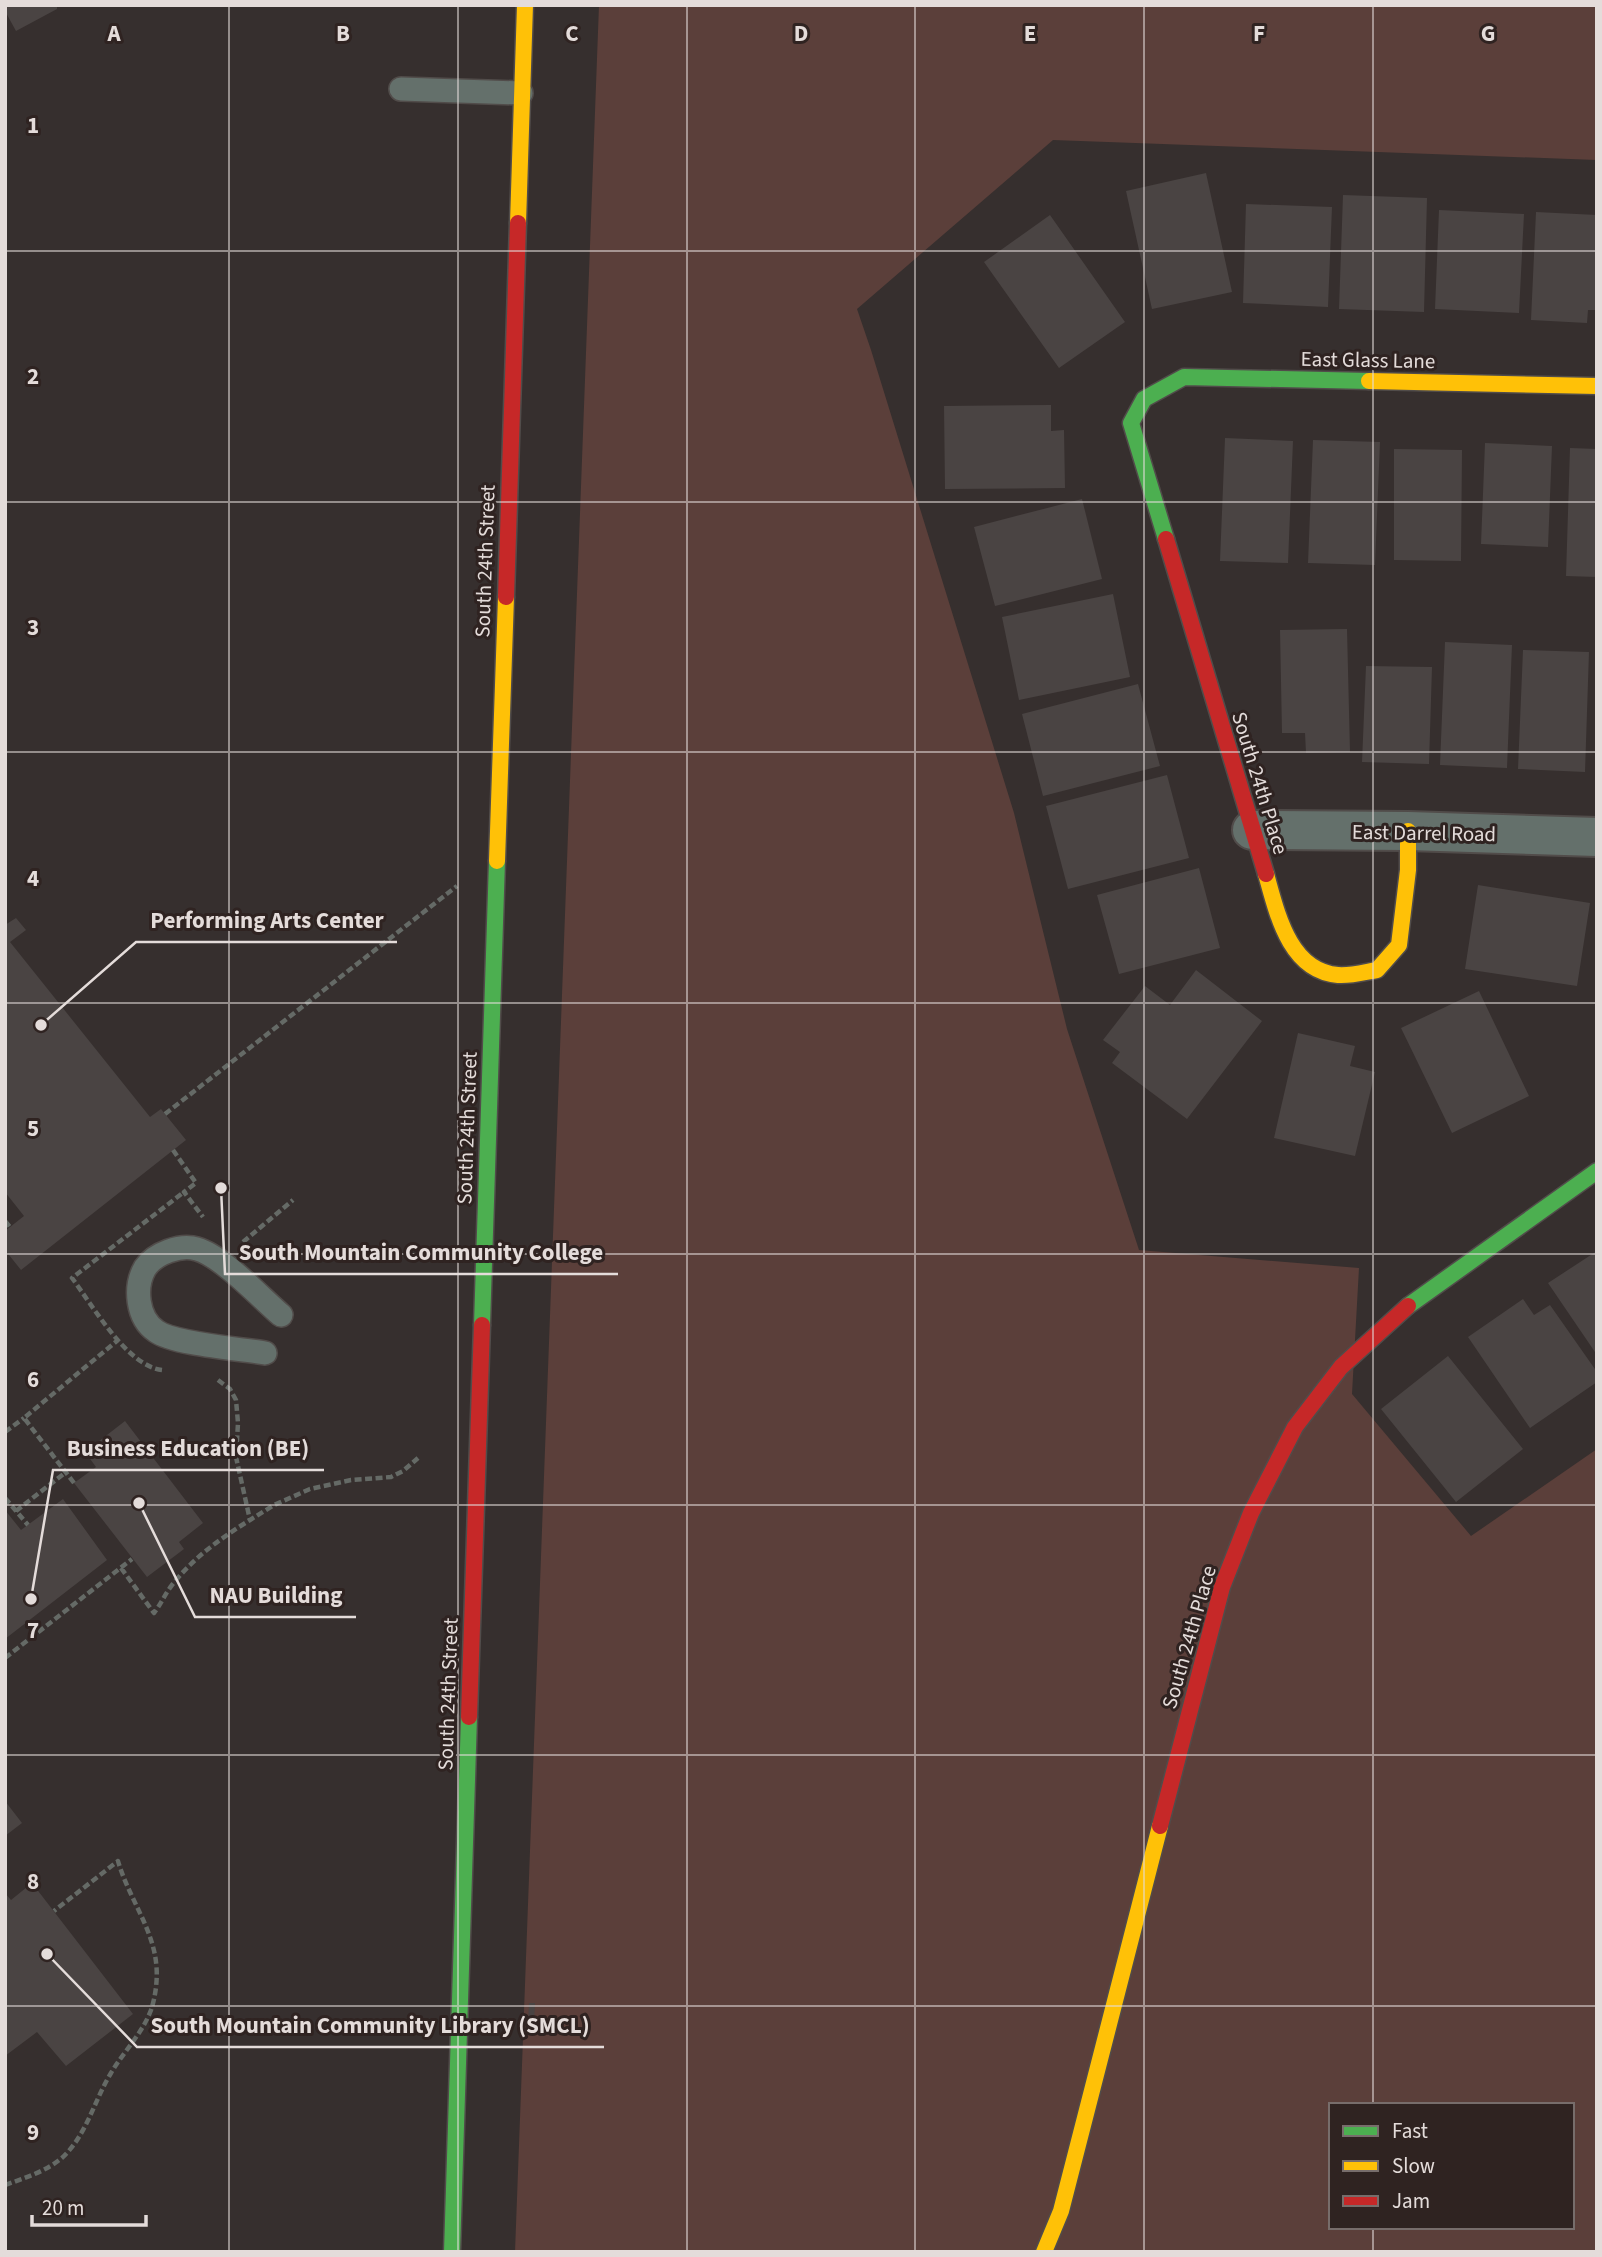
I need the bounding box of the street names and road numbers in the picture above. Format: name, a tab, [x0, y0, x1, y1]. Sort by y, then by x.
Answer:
street label: East Glass Lane	[1300, 344, 1436, 376]
street label: South 24th Street	[467, 484, 503, 638]
street label: South 24th Place	[1224, 708, 1296, 858]
street label: East Darrel Road	[1352, 817, 1496, 849]
street label: South 24th Street	[449, 1051, 485, 1205]
street label: South 24th Place	[1154, 1562, 1224, 1712]
street label: South 24th Street	[430, 1617, 466, 1771]

